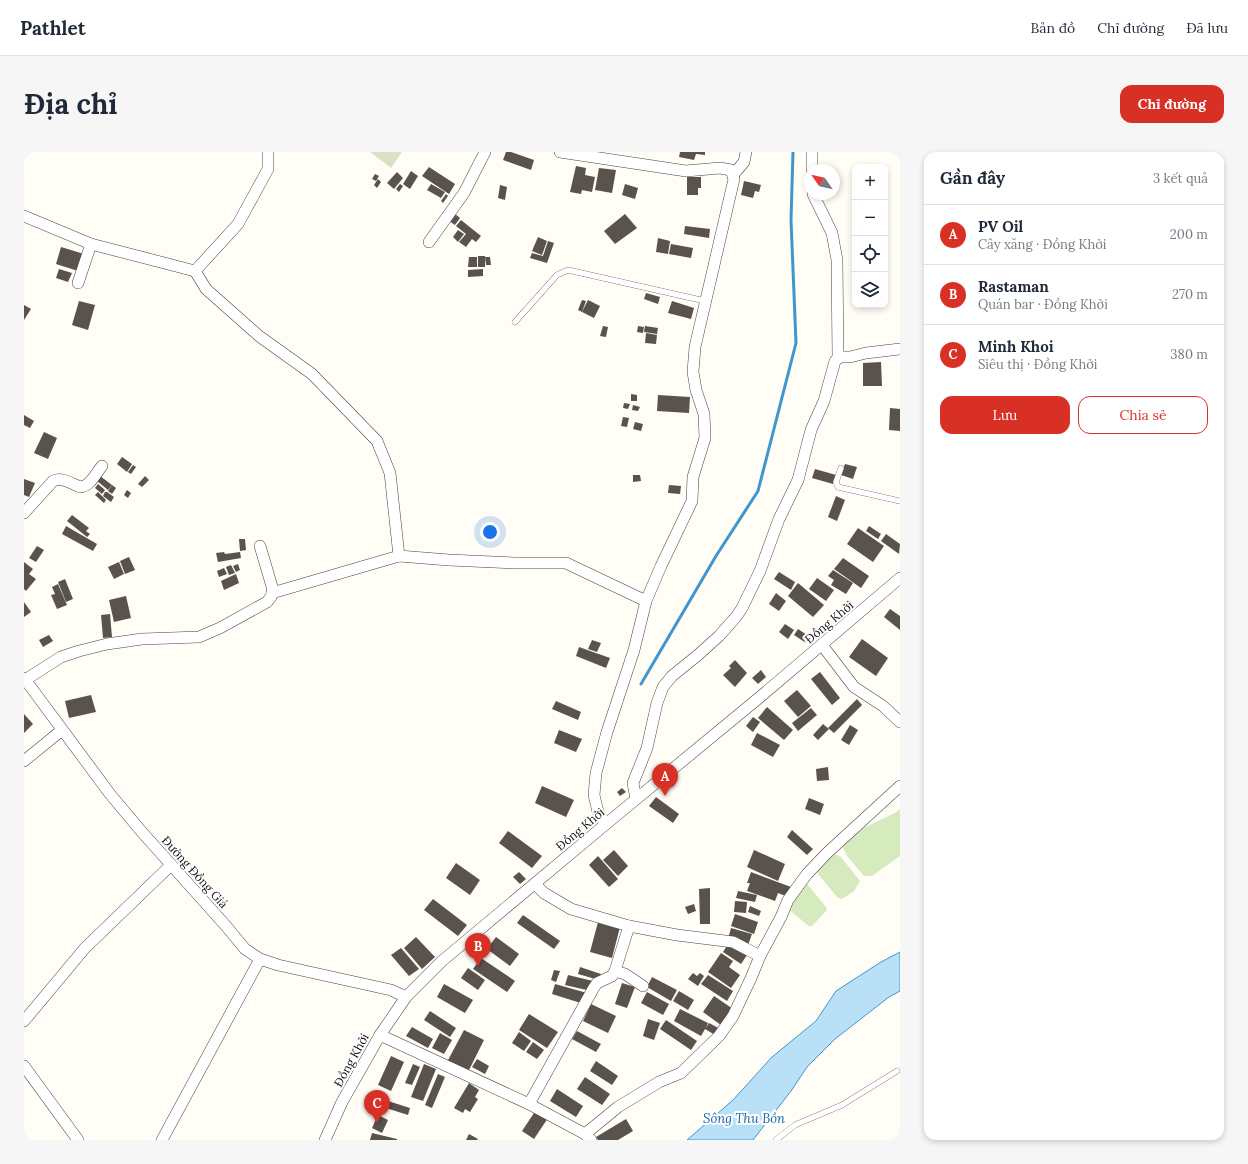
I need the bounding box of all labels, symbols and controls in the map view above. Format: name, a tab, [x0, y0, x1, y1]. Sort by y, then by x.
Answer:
text: Pathlet	[20, 16, 85, 40]
text: Bản đồ	[1031, 19, 1075, 37]
text: Chỉ đường	[1097, 19, 1164, 37]
text: Đã lưu	[1186, 19, 1228, 37]
button: Chỉ đường	[1120, 85, 1224, 123]
text: Địa chỉ	[24, 86, 117, 122]
north arrow	[804, 164, 840, 200]
map controls	[852, 164, 888, 308]
button: +	[852, 164, 888, 200]
text: Gần đây	[940, 167, 1005, 189]
text: 3 kết quả	[1153, 170, 1208, 187]
button: −	[852, 200, 888, 236]
text: PV Oil	[978, 217, 1023, 236]
text: A	[949, 226, 957, 243]
text: 200 m	[1170, 226, 1208, 243]
button: locate	[852, 236, 888, 272]
text: Cây xăng · Đồng Khởi	[978, 236, 1106, 253]
button: layers	[852, 272, 888, 308]
text: Rastaman	[978, 277, 1049, 296]
text: B	[949, 286, 957, 303]
text: 270 m	[1172, 286, 1208, 303]
text: Quán bar · Đồng Khởi	[978, 296, 1108, 313]
text: Minh Khoi	[978, 337, 1054, 356]
text: C	[949, 346, 957, 363]
text: 380 m	[1170, 346, 1208, 363]
text: Siêu thị · Đồng Khởi	[978, 356, 1097, 373]
button: Lưu	[940, 396, 1070, 434]
button: Chia sẻ	[1078, 396, 1208, 434]
your location	[480, 522, 500, 542]
street label: Đồng Khởi	[802, 597, 856, 647]
pin: A	[652, 763, 678, 796]
street label: Đồng Khởi	[553, 804, 607, 854]
street label: Đường Đồng Giá	[159, 833, 231, 911]
pin: B	[465, 933, 491, 966]
street label: Đồng Khởi	[330, 1031, 372, 1089]
pin: C	[364, 1090, 390, 1123]
water label: Sông Thu Bồn	[703, 1110, 785, 1127]

